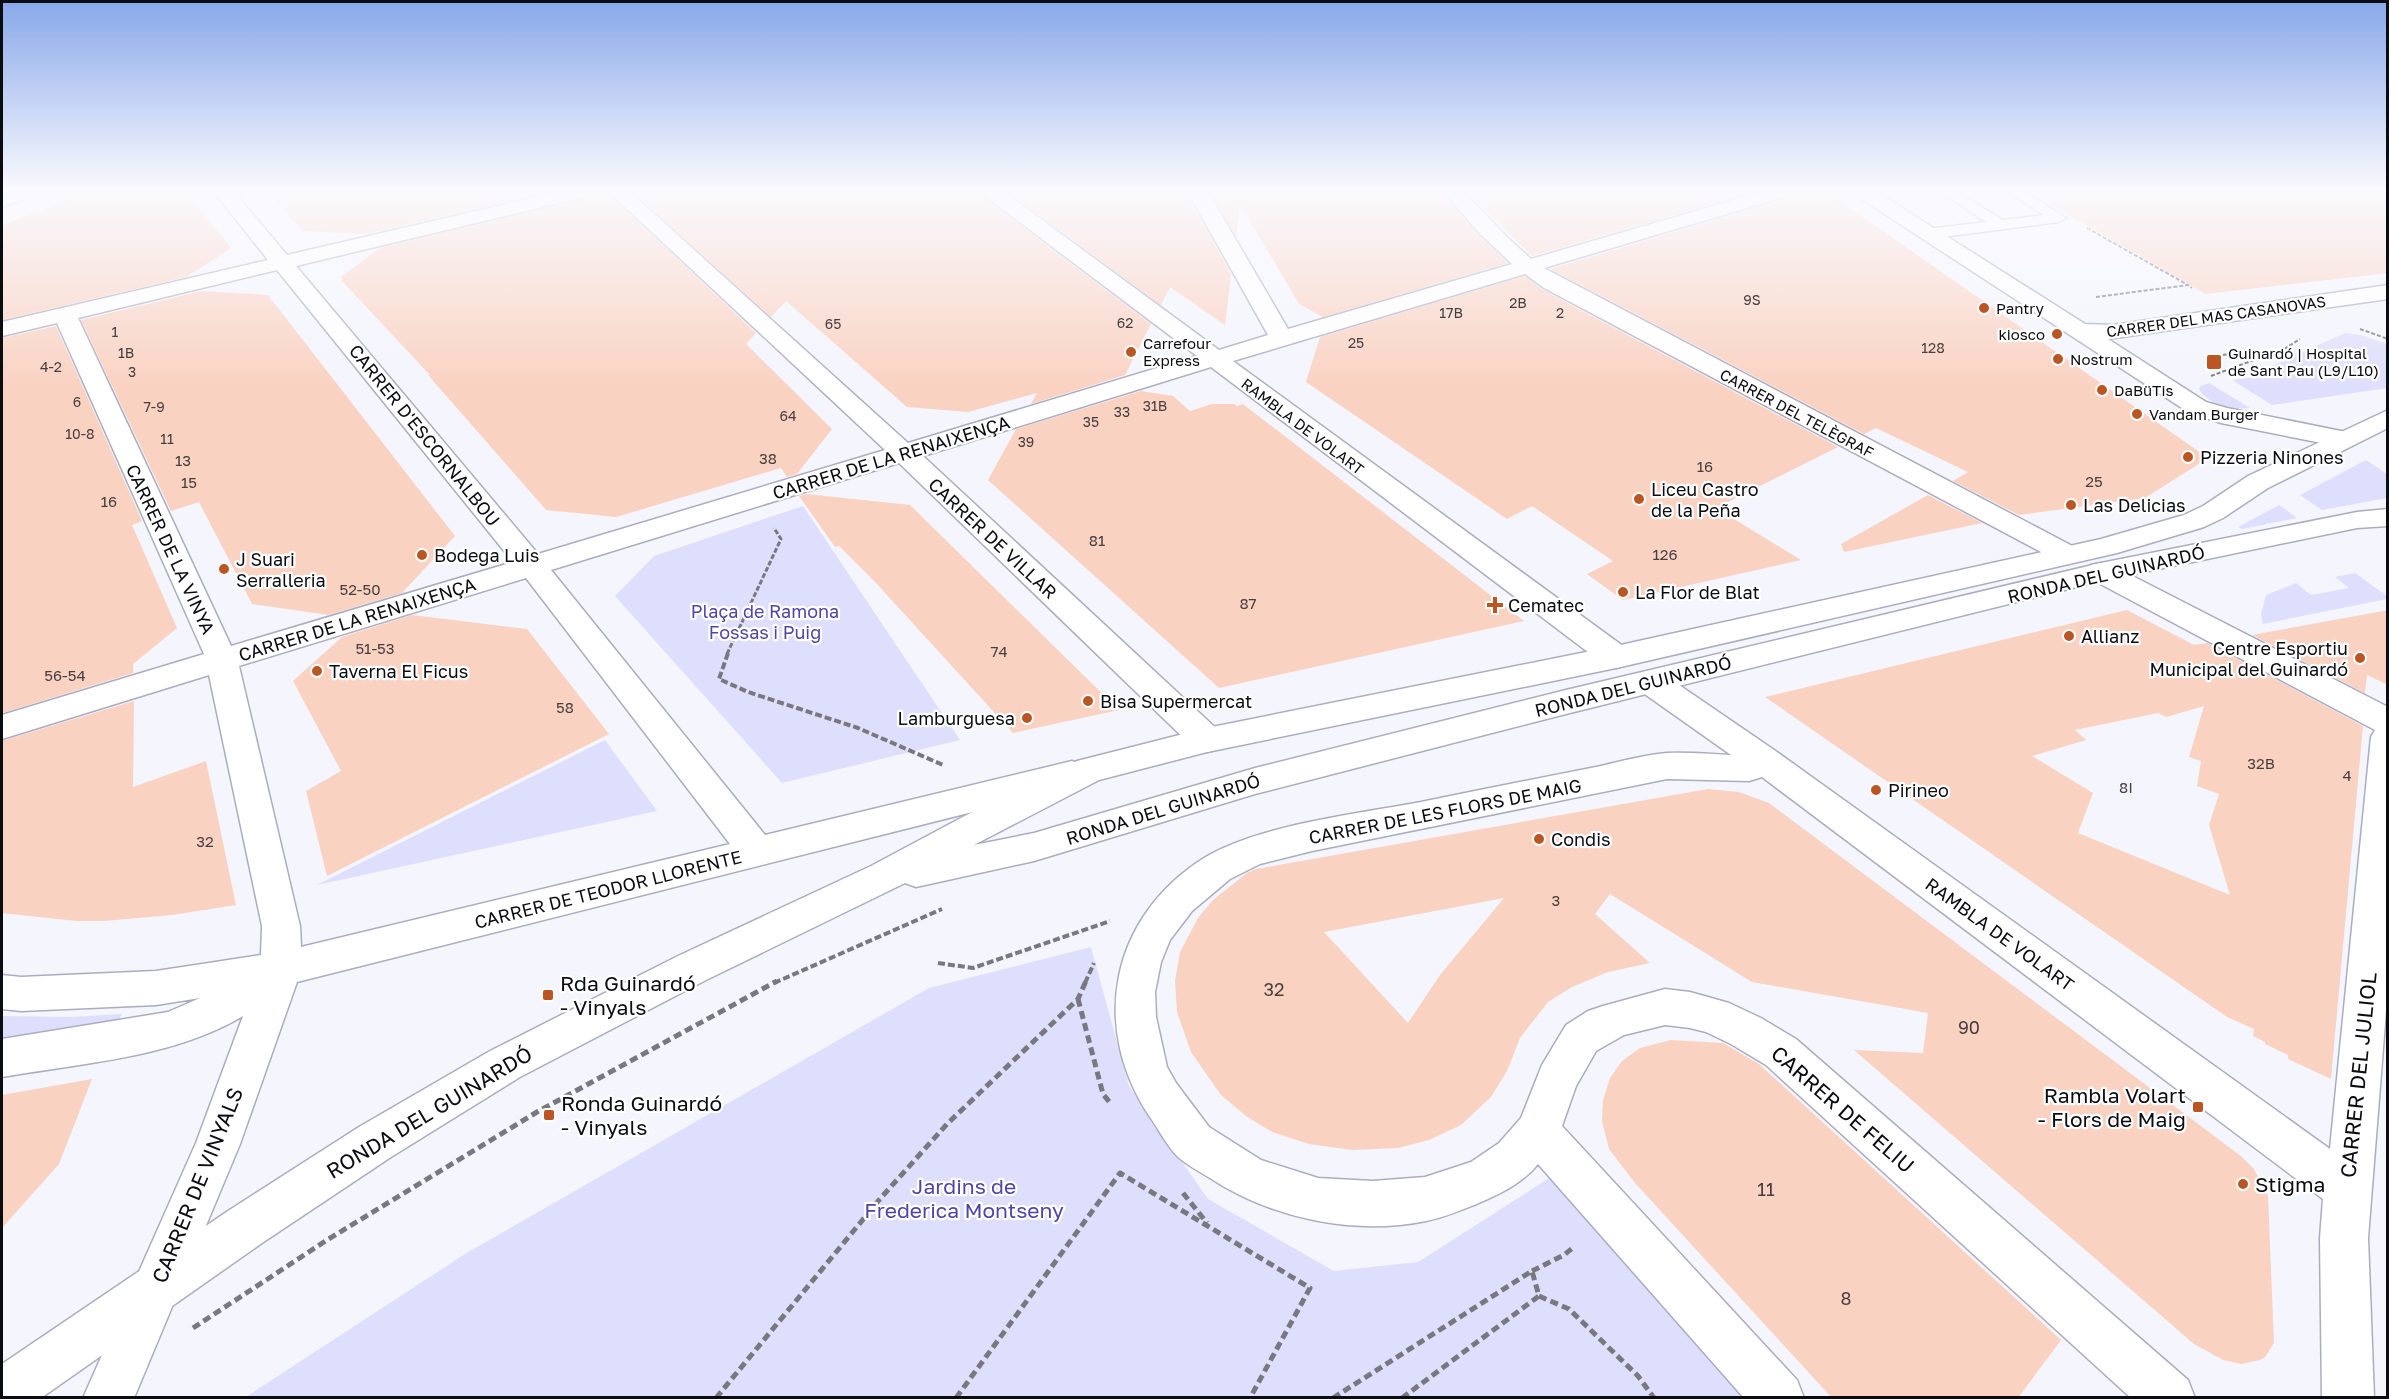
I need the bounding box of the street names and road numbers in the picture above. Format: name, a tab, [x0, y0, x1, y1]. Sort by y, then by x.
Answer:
street label: CARRER DEL MAS CASANOVAS	[2105, 292, 2327, 340]
street label: CARRER D'ESCORNALBOU	[345, 340, 505, 530]
street label: CARRER DEL TELÈGRAF	[1717, 365, 1877, 461]
street label: RAMBLA DE VOLART	[1238, 374, 1368, 478]
street label: CARRER DE LA RENAIXENÇA	[770, 410, 1012, 504]
street label: CARRER DE LA VINYA	[122, 461, 220, 637]
street label: CARRER DE VILLAR	[924, 473, 1062, 603]
street label: RONDA DEL GUINARDÓ	[2005, 541, 2207, 607]
street label: CARRER DE LA RENAIXENÇA	[236, 572, 478, 666]
street label: RONDA DEL GUINARDÓ	[1532, 651, 1734, 721]
street label: RONDA DEL GUINARDÓ	[1063, 769, 1263, 849]
street label: CARRER DE LES FLORS DE MAIG	[1307, 774, 1583, 848]
street label: CARRER DE TEODOR LLORENTE	[472, 845, 744, 933]
street label: RAMBLA DE VOLART	[1921, 873, 2079, 995]
street label: CARRER DEL JULIOL	[2334, 971, 2382, 1179]
street label: RONDA DEL GUINARDÓ	[321, 1040, 537, 1184]
street label: CARRER DE FELIU	[1766, 1040, 1920, 1178]
street label: CARRER DE VINYALS	[146, 1083, 248, 1287]

